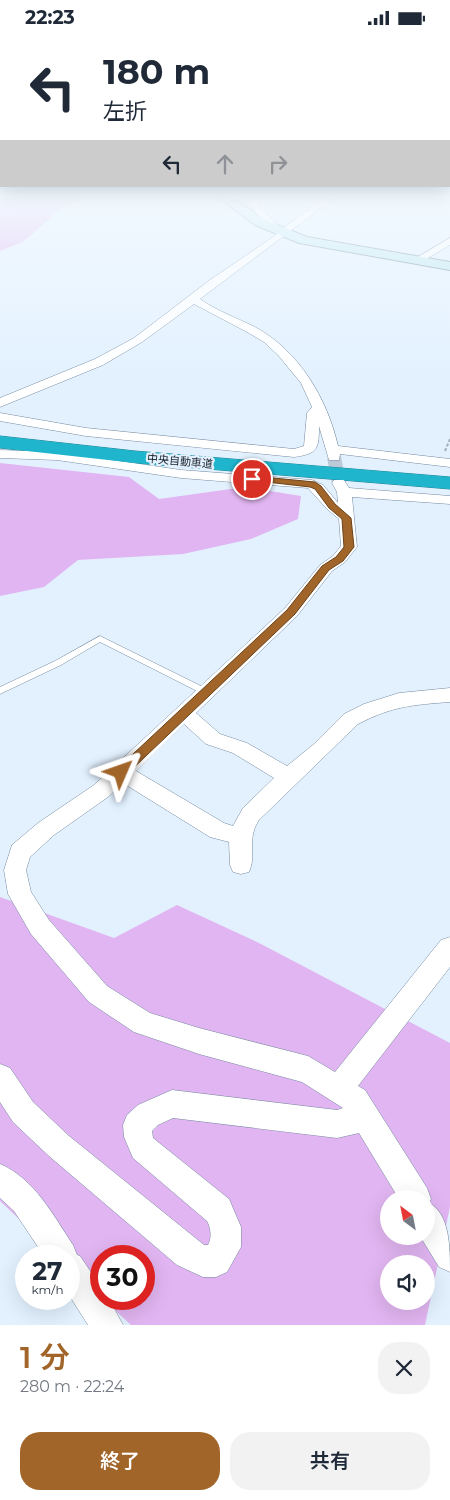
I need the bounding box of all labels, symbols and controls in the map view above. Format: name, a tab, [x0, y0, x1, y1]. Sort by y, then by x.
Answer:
text: 22:23	[25, 6, 75, 29]
text: 180 m	[103, 50, 210, 93]
icon: left	[20, 55, 85, 120]
text: 左折	[103, 98, 147, 125]
icon: left	[158, 150, 186, 178]
icon: ahead	[211, 150, 239, 178]
icon: right	[264, 150, 292, 178]
street label: 中央自動車道	[147, 451, 213, 471]
pin	[231, 458, 273, 500]
icon: arrive	[238, 465, 266, 493]
position arrow	[94, 745, 146, 797]
north arrow	[380, 1190, 435, 1245]
map controls	[380, 1190, 435, 1310]
speed limit sign: 30	[90, 1245, 155, 1310]
button: sound	[380, 1255, 435, 1310]
text: 27	[32, 1256, 63, 1286]
text: km/h	[31, 1282, 64, 1297]
text: 1 分	[20, 1339, 70, 1376]
button: close	[378, 1342, 430, 1394]
text: 280 m · 22:24	[20, 1377, 124, 1396]
button: 終了	[20, 1432, 220, 1490]
button: 共有	[230, 1432, 430, 1490]

